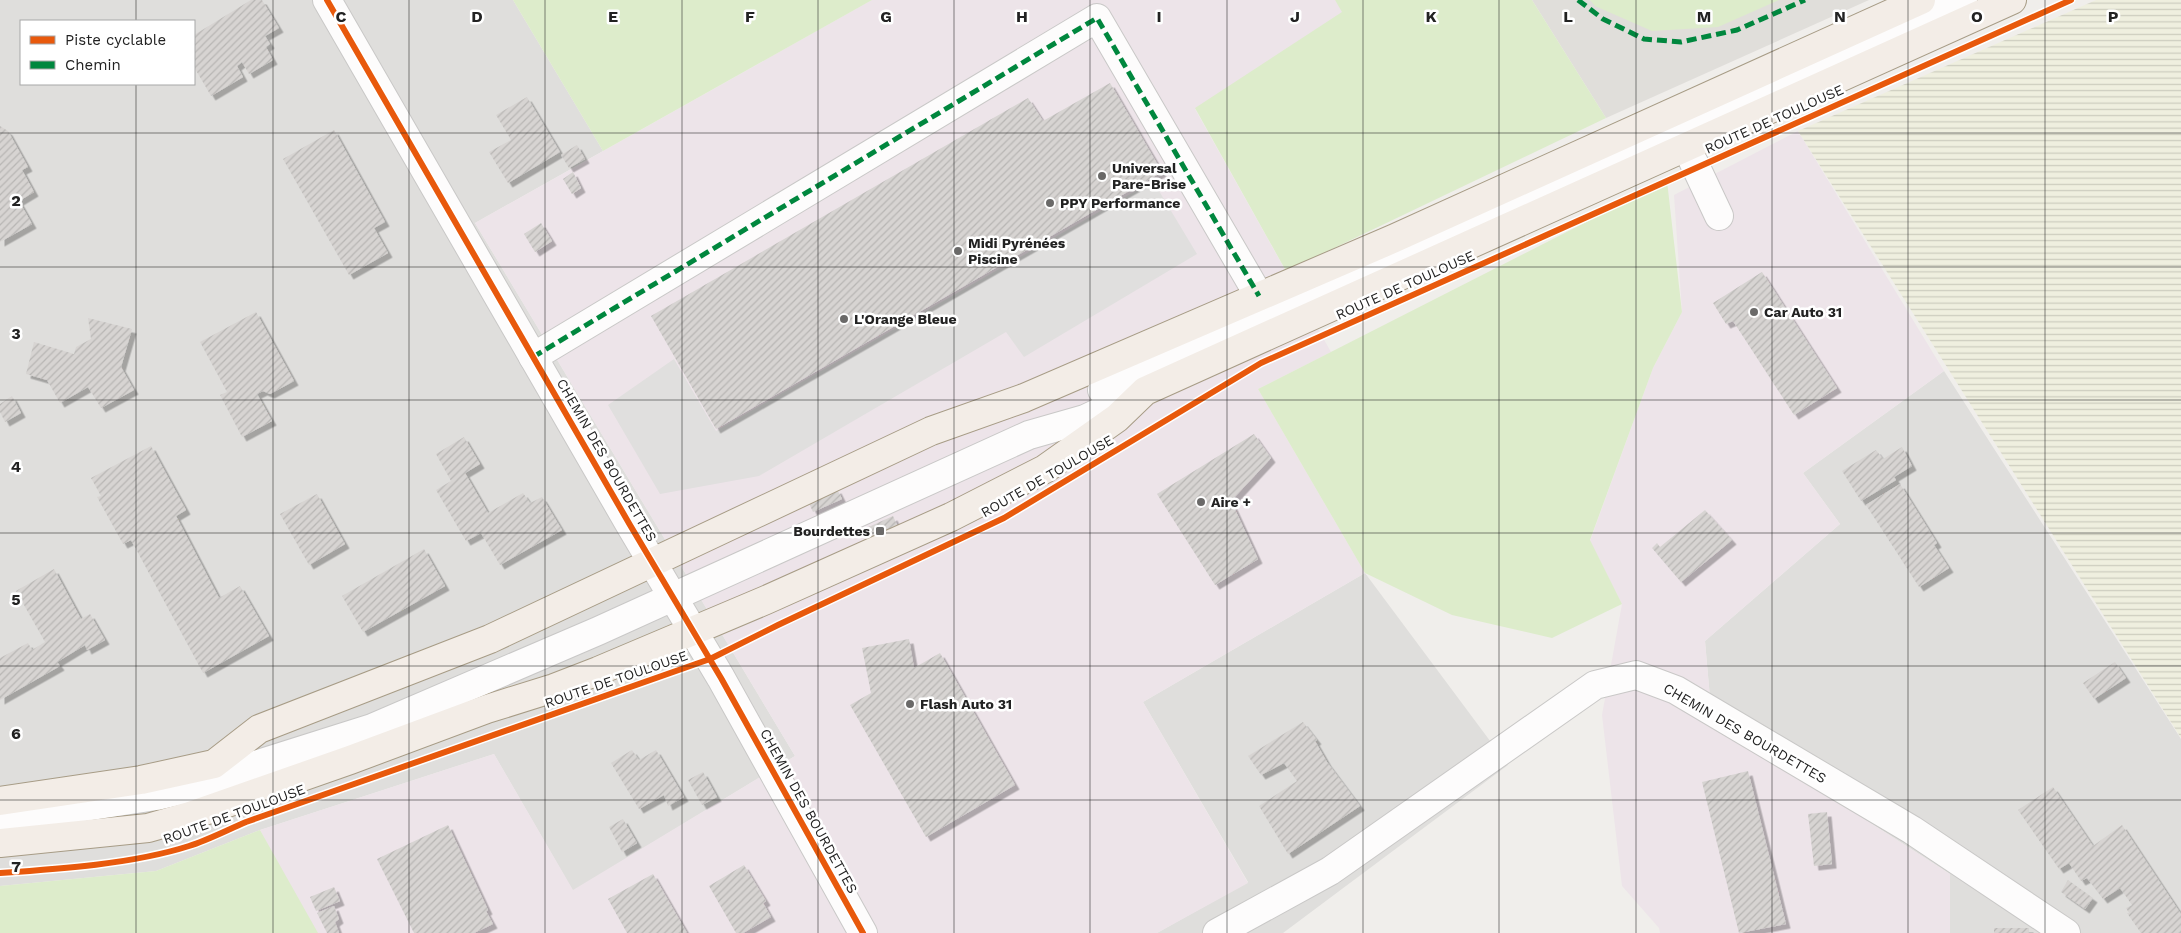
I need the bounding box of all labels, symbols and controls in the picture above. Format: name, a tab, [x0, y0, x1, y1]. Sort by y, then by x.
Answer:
text: C	[336, 7, 347, 26]
text: D	[471, 7, 483, 26]
text: E	[608, 7, 618, 26]
text: F	[745, 7, 755, 26]
text: G	[880, 7, 892, 26]
text: H	[1016, 7, 1028, 26]
text: I	[1156, 7, 1162, 26]
text: J	[1290, 7, 1300, 26]
text: K	[1425, 7, 1437, 26]
text: L	[1563, 7, 1573, 26]
text: M	[1697, 7, 1711, 26]
text: N	[1834, 7, 1846, 26]
text: O	[1971, 7, 1983, 26]
text: P	[2108, 7, 2119, 26]
legend	[20, 20, 195, 85]
text: Piste cyclable	[65, 31, 166, 49]
text: Chemin	[65, 56, 121, 74]
street label: ROUTE DE TOULOUSE	[1702, 81, 1846, 157]
place label: Universal Pare-Brise	[1112, 160, 1186, 192]
marker: Universal Pare-Brise	[1096, 170, 1108, 182]
text: 2	[11, 191, 21, 210]
place label: PPY Performance	[1060, 195, 1180, 211]
marker: PPY Performance	[1044, 197, 1056, 209]
place label: Midi Pyrénées Piscine	[968, 235, 1066, 267]
marker: Midi Pyrénées Piscine	[952, 245, 964, 257]
street label: ROUTE DE TOULOUSE	[1333, 247, 1477, 323]
place label: Car Auto 31	[1764, 304, 1842, 320]
marker: Car Auto 31	[1748, 306, 1760, 318]
place label: L'Orange Bleue	[854, 311, 957, 327]
marker: L'Orange Bleue	[838, 313, 850, 325]
text: 3	[11, 324, 21, 343]
street label: CHEMIN DES BOURDETTES	[554, 376, 660, 544]
street label: ROUTE DE TOULOUSE	[978, 432, 1116, 520]
text: 4	[11, 457, 21, 476]
place label: Aire +	[1211, 494, 1251, 510]
marker: Aire +	[1195, 496, 1207, 508]
place label: Bourdettes	[793, 523, 871, 539]
marker: Bourdettes	[874, 525, 886, 537]
text: 5	[11, 590, 21, 609]
street label: ROUTE DE TOULOUSE	[542, 647, 690, 711]
street label: CHEMIN DES BOURDETTES	[1661, 680, 1829, 786]
place label: Flash Auto 31	[920, 696, 1012, 712]
marker: Flash Auto 31	[904, 698, 916, 710]
text: 6	[11, 724, 21, 743]
street label: CHEMIN DES BOURDETTES	[757, 726, 861, 896]
street label: ROUTE DE TOULOUSE	[161, 781, 307, 847]
text: 7	[11, 857, 21, 876]

